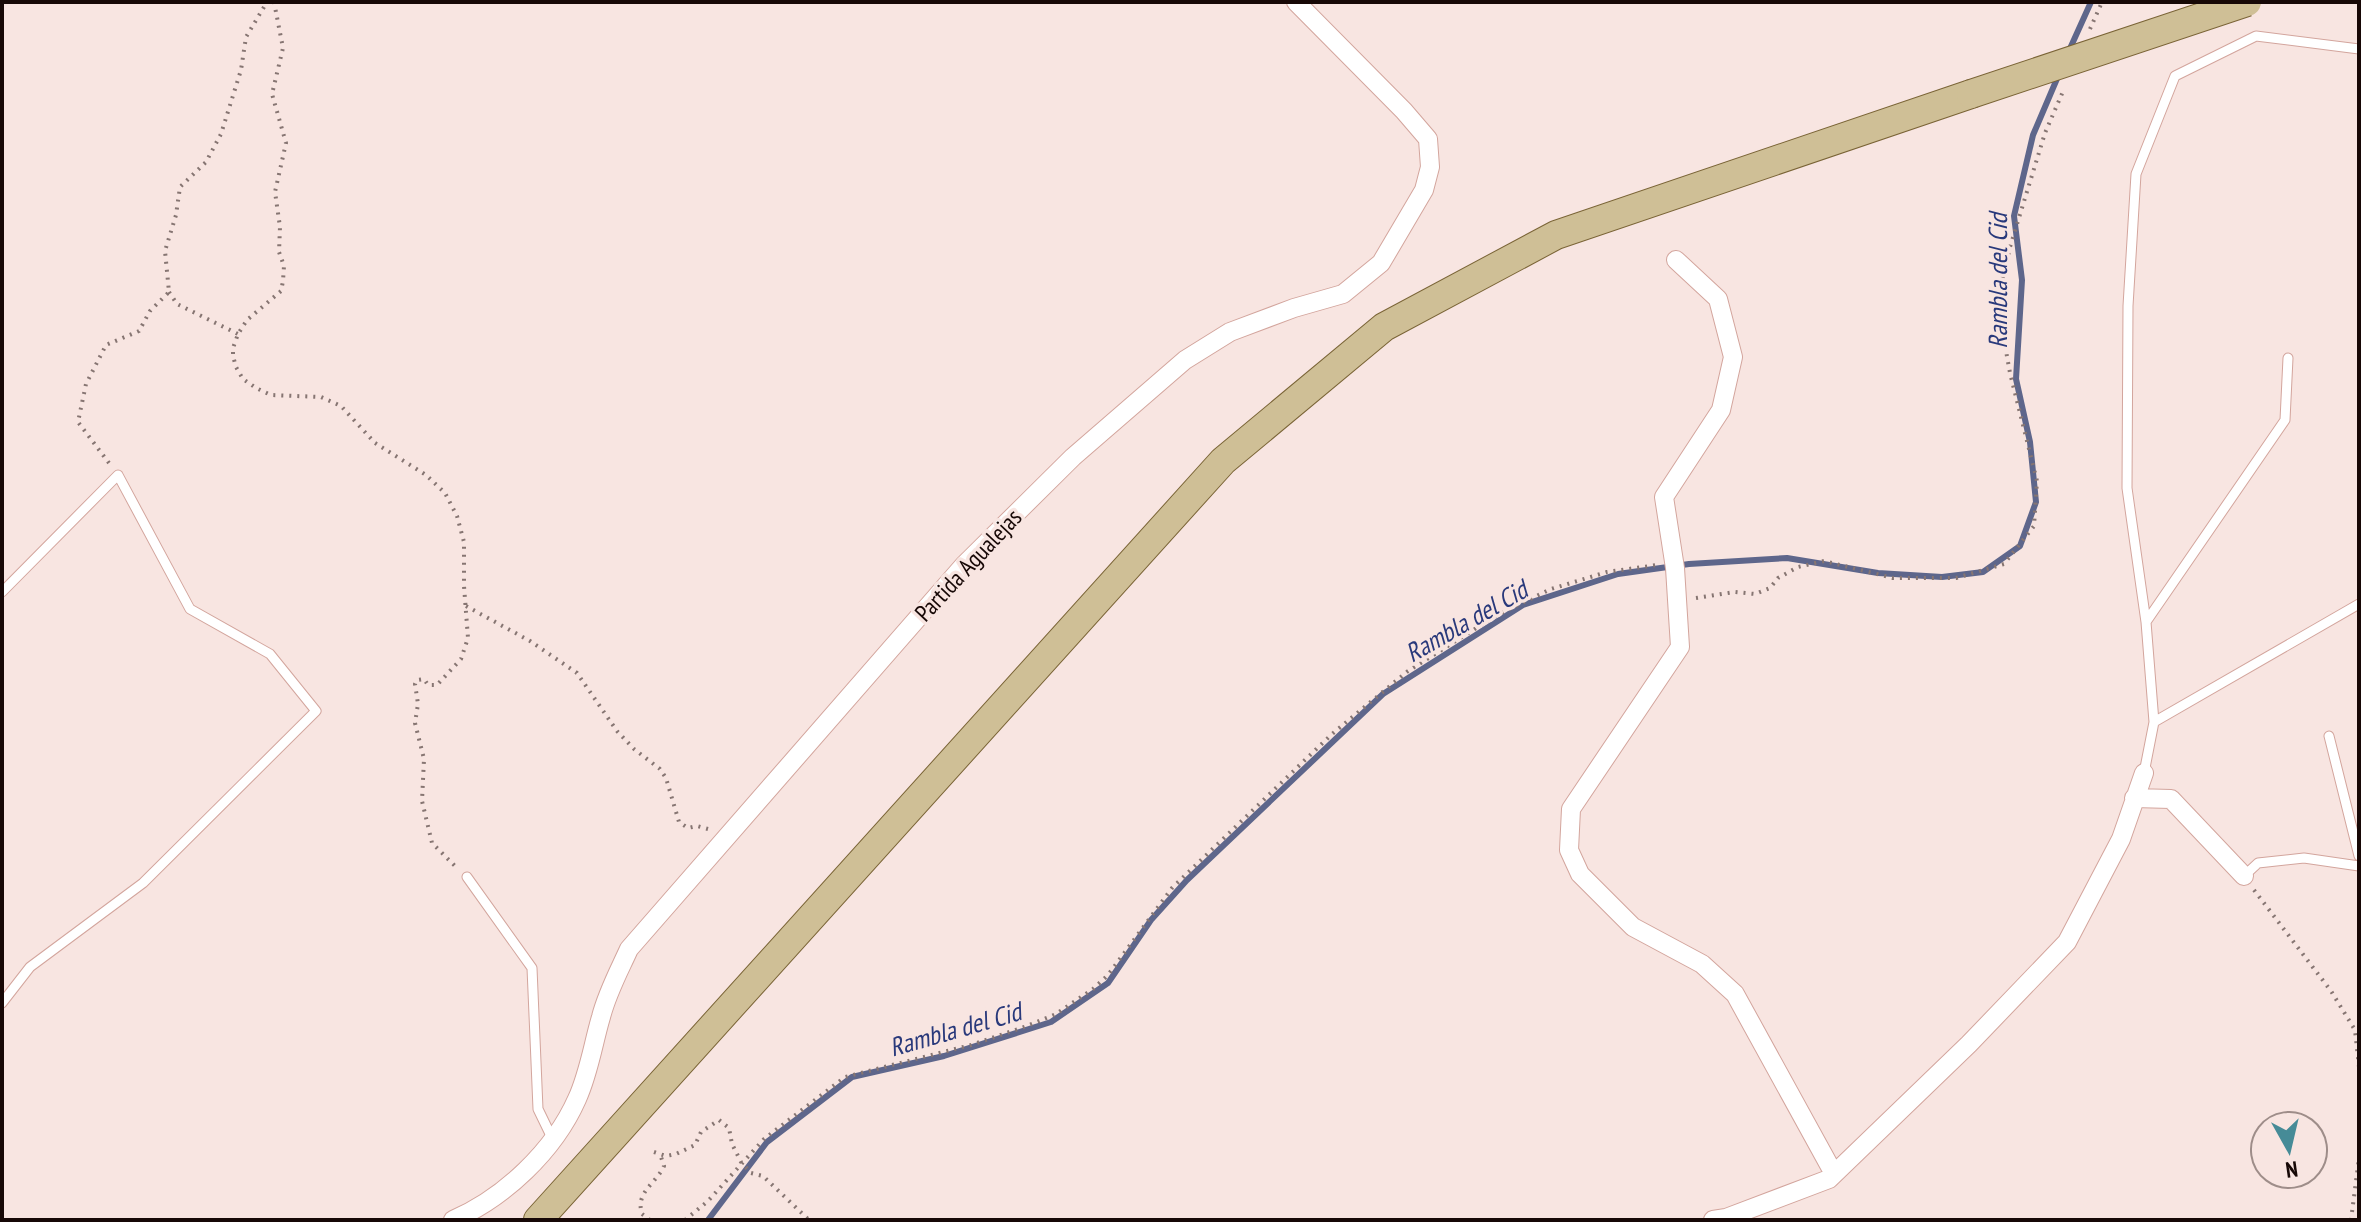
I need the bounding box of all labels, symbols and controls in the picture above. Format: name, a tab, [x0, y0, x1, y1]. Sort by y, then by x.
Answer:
water label: Rambla del Cid	[1981, 210, 2014, 349]
street label: Partida Agualejas	[908, 502, 1028, 628]
water label: Rambla del Cid	[1399, 571, 1536, 669]
water label: Rambla del Cid	[885, 993, 1028, 1064]
north arrow	[2249, 1110, 2329, 1190]
text: N	[2284, 1155, 2300, 1184]

